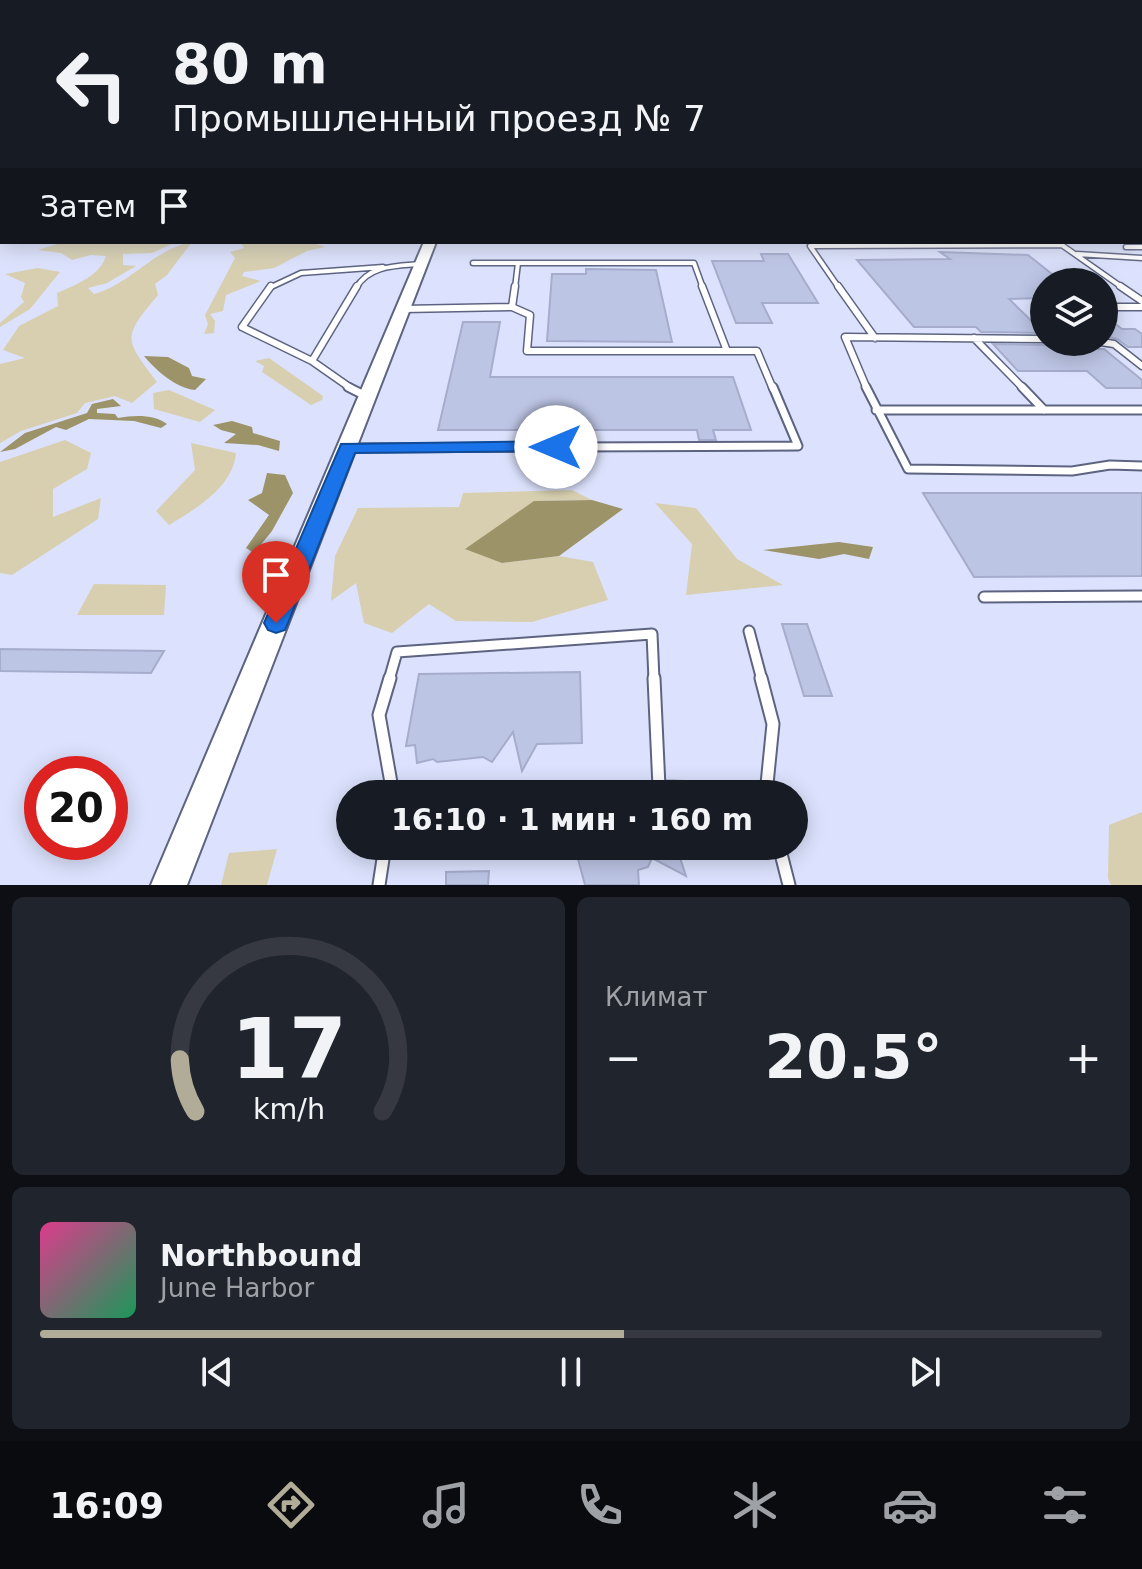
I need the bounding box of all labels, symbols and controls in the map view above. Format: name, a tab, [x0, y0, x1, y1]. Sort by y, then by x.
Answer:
text: 80 m	[172, 31, 328, 96]
icon: left	[40, 32, 144, 136]
text: Промышленный проезд № 7	[172, 98, 706, 139]
icon: arrive	[152, 184, 196, 228]
text: Затем	[40, 189, 136, 224]
map controls	[1030, 268, 1118, 356]
button: layers	[1030, 268, 1118, 356]
position arrow	[514, 405, 598, 489]
pin	[242, 541, 310, 623]
icon: arrive	[254, 553, 298, 597]
speed limit sign: 20	[24, 756, 128, 860]
text: 16:10 · 1 мин · 160 m	[391, 802, 753, 837]
text: Климат	[605, 982, 708, 1012]
text: 17	[231, 1001, 346, 1098]
text: 20.5°	[764, 1022, 943, 1092]
text: −	[605, 1032, 642, 1083]
text: +	[1065, 1032, 1102, 1083]
text: km/h	[252, 1092, 325, 1126]
text: Northbound	[160, 1238, 363, 1273]
text: June Harbor	[160, 1273, 314, 1303]
icon: previous	[195, 1350, 239, 1394]
icon: pause	[549, 1350, 593, 1394]
icon: next	[903, 1350, 947, 1394]
icon: directions	[263, 1477, 319, 1533]
icon: music	[418, 1477, 474, 1533]
icon: phone	[572, 1477, 628, 1533]
icon: climate	[727, 1477, 783, 1533]
icon: car	[882, 1477, 938, 1533]
icon: filters	[1037, 1477, 1093, 1533]
text: 16:09	[49, 1485, 164, 1526]

